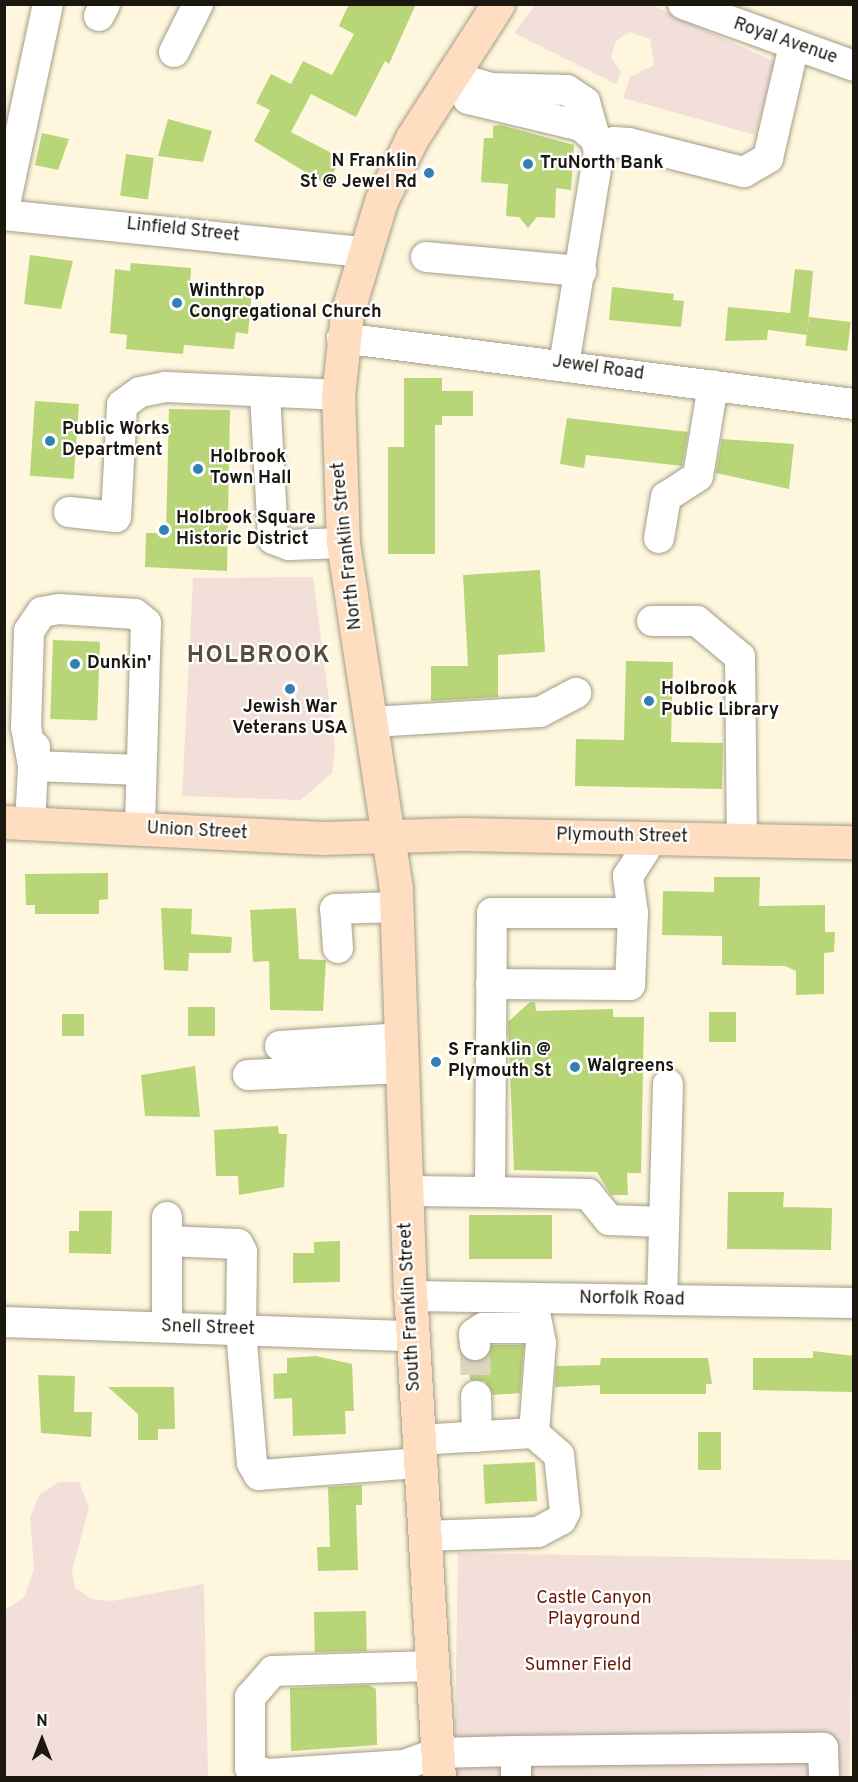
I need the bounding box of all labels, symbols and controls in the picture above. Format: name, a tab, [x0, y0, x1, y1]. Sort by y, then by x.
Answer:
street label: Royal Avenue	[730, 14, 840, 70]
place label: N Franklin St @ Jewel Rd	[300, 152, 417, 195]
place label: TruNorth Bank	[540, 153, 664, 175]
marker: TruNorth Bank	[521, 157, 535, 171]
marker: N Franklin St @ Jewel Rd	[422, 166, 436, 180]
street label: Linfield Street	[125, 214, 241, 248]
place label: Winthrop Congregational Church	[189, 282, 382, 324]
marker: Winthrop Congregational Church	[170, 296, 184, 310]
street label: Jewel Road	[551, 352, 645, 386]
place label: Public Works Department	[62, 420, 170, 462]
marker: Public Works Department	[43, 434, 57, 448]
place label: Holbrook Town Hall	[210, 448, 291, 490]
street label: North Franklin Street	[328, 461, 368, 631]
marker: Holbrook Town Hall	[191, 462, 205, 476]
place label: Holbrook Square Historic District	[176, 509, 316, 552]
marker: Holbrook Square Historic District	[157, 523, 171, 537]
district label: HOLBROOK	[187, 643, 331, 671]
place label: Dunkin'	[87, 653, 151, 675]
marker: Dunkin'	[68, 657, 82, 671]
place label: Holbrook Public Library	[661, 680, 779, 722]
marker: Jewish War Veterans USA	[283, 682, 297, 696]
marker: Holbrook Public Library	[642, 694, 656, 708]
place label: Jewish War Veterans USA	[232, 698, 348, 740]
street label: Union Street	[146, 819, 248, 845]
street label: Plymouth Street	[556, 825, 688, 849]
place label: S Franklin @ Plymouth St	[448, 1041, 552, 1084]
marker: S Franklin @ Plymouth St	[429, 1055, 443, 1069]
place label: Walgreens	[587, 1056, 674, 1078]
marker: Walgreens	[568, 1060, 582, 1074]
street label: South Franklin Street	[396, 1222, 426, 1392]
street label: Norfolk Road	[579, 1288, 685, 1312]
street label: Snell Street	[161, 1317, 255, 1341]
park label: Castle Canyon Playground	[536, 1589, 652, 1632]
park label: Sumner Field	[524, 1655, 632, 1677]
north arrow	[12, 1710, 72, 1770]
text: N	[36, 1712, 48, 1732]

